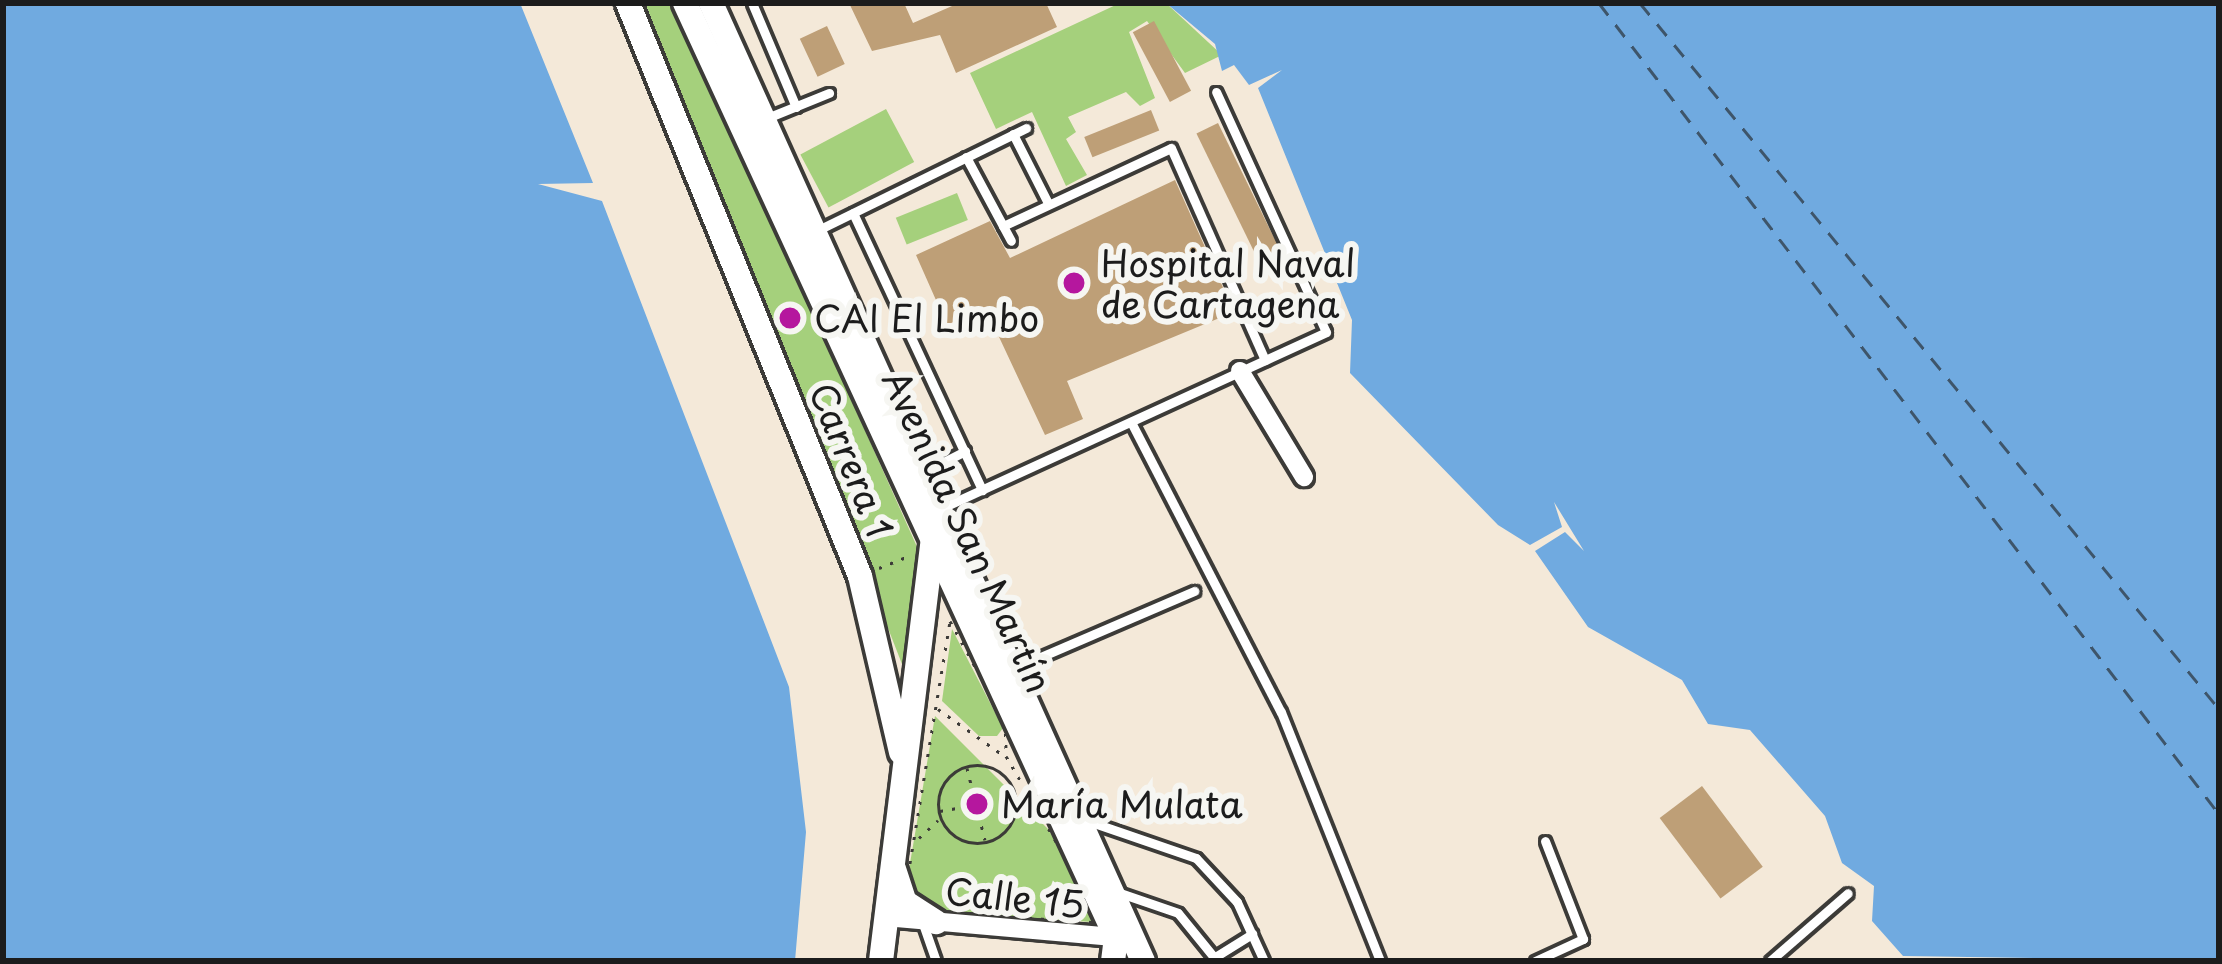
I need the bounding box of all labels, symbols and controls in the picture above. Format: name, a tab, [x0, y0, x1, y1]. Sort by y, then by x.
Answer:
place label: Hospital Naval de Cartagena	[1101, 240, 1357, 325]
marker: Hospital Naval de Cartagena	[1058, 267, 1090, 299]
place label: CAI El Limbo	[814, 296, 1039, 340]
marker: CAI El Limbo	[777, 305, 803, 331]
street label: Avenida San Martín	[875, 364, 1061, 698]
street label: Carrera 1	[801, 375, 903, 545]
place label: María Mulata	[1001, 782, 1243, 826]
marker: María Mulata	[964, 791, 990, 817]
street label: Calle 15	[944, 868, 1086, 926]

